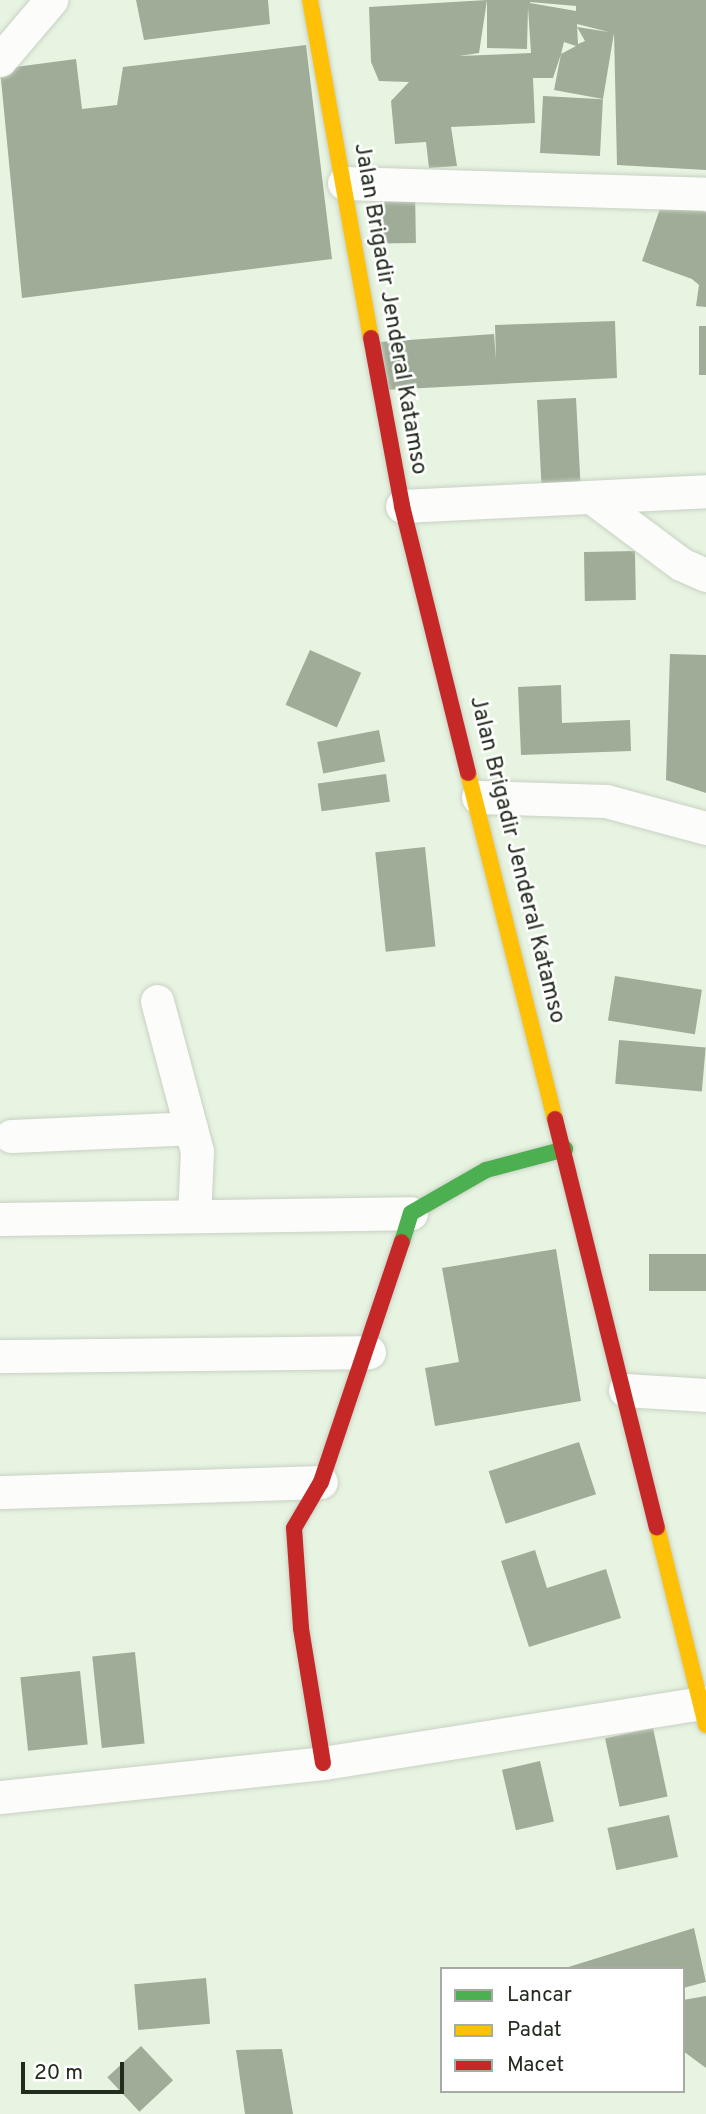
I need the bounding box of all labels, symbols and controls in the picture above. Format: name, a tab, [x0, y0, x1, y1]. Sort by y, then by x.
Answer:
street label: Jalan Brigadir Jenderal Katamso	[346, 141, 432, 477]
street label: Jalan Brigadir Jenderal Katamso	[462, 694, 570, 1026]
legend	[440, 1967, 685, 2093]
text: Lancar	[507, 1982, 572, 2009]
text: Padat	[507, 2017, 562, 2044]
scale bar	[24, 2048, 128, 2092]
text: Macet	[507, 2052, 564, 2079]
text: 20 m	[34, 2060, 83, 2087]

